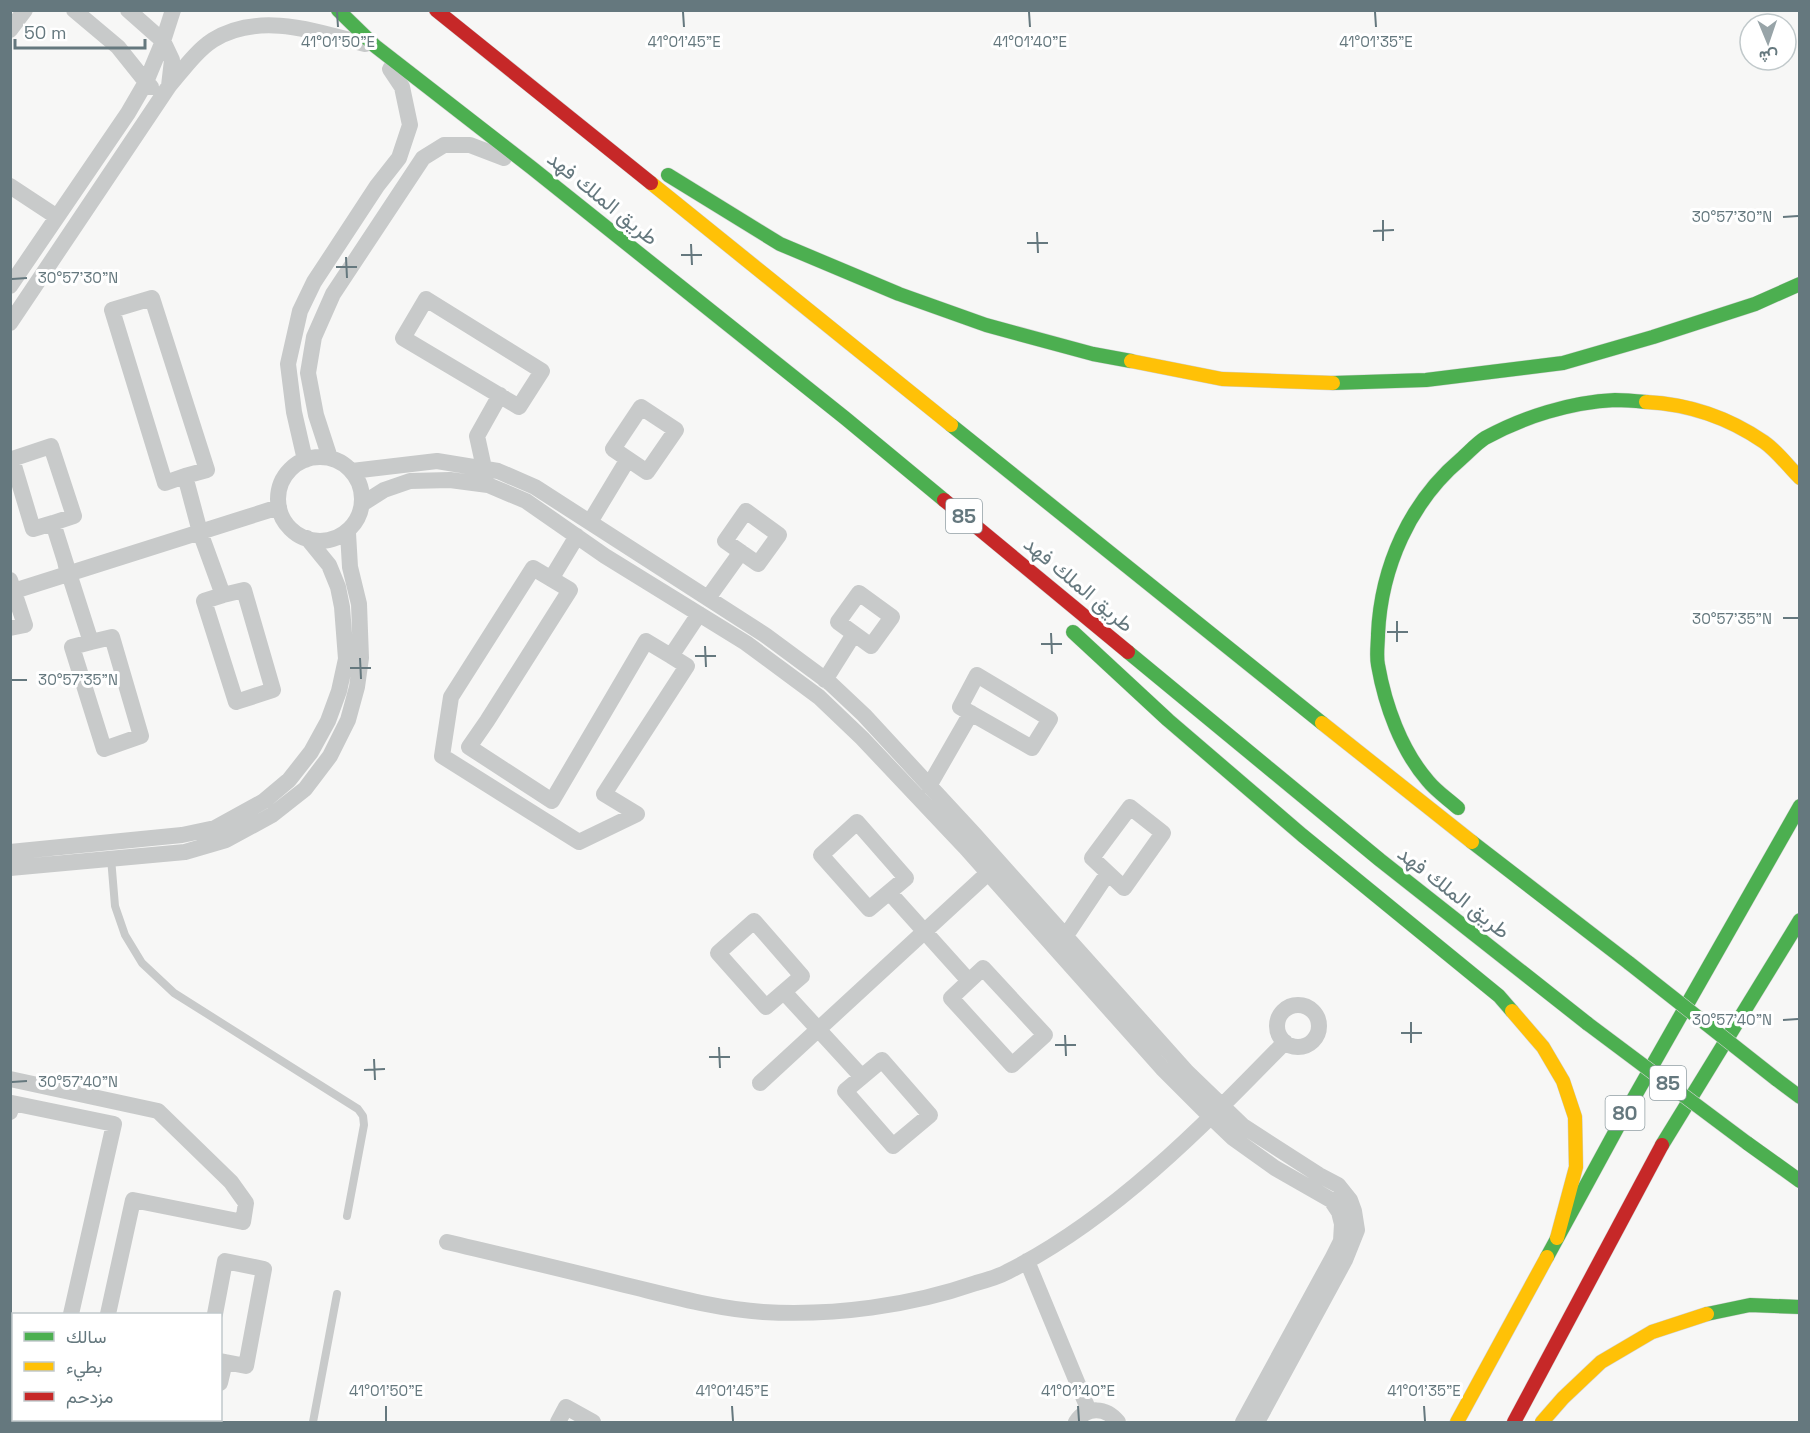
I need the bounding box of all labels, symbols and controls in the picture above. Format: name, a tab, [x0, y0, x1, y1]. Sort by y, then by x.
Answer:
scale bar	[15, 12, 146, 50]
north arrow	[1738, 12, 1798, 72]
text: 50 m	[24, 21, 66, 44]
text: 41°01'50"E	[301, 32, 375, 51]
text: 41°01'45"E	[647, 32, 721, 51]
text: 41°01'40"E	[993, 32, 1067, 51]
text: 41°01'35"E	[1339, 32, 1413, 51]
text: ش	[1759, 46, 1778, 67]
street label: طريق الملك فهد	[542, 145, 664, 251]
text: 30°57'30"N	[1692, 207, 1772, 226]
text: 30°57'30"N	[38, 268, 118, 287]
road number: 85	[946, 499, 982, 533]
street label: طريق الملك فهد	[1019, 530, 1139, 638]
text: 30°57'35"N	[1692, 609, 1772, 628]
text: 30°57'35"N	[38, 670, 118, 689]
street label: طريق الملك فهد	[1392, 840, 1516, 944]
text: 30°57'40"N	[1692, 1010, 1772, 1029]
road number: 85	[1650, 1066, 1686, 1100]
text: 30°57'40"N	[38, 1072, 118, 1091]
road number: 80	[1606, 1096, 1644, 1130]
legend	[12, 1313, 222, 1421]
text: سالك	[66, 1325, 106, 1348]
text: بطيء	[66, 1355, 102, 1382]
text: 41°01'50"E	[349, 1381, 423, 1400]
text: 41°01'45"E	[695, 1381, 769, 1400]
text: 41°01'40"E	[1041, 1381, 1115, 1400]
text: 41°01'35"E	[1387, 1381, 1461, 1400]
text: مزدحم	[66, 1385, 113, 1409]

